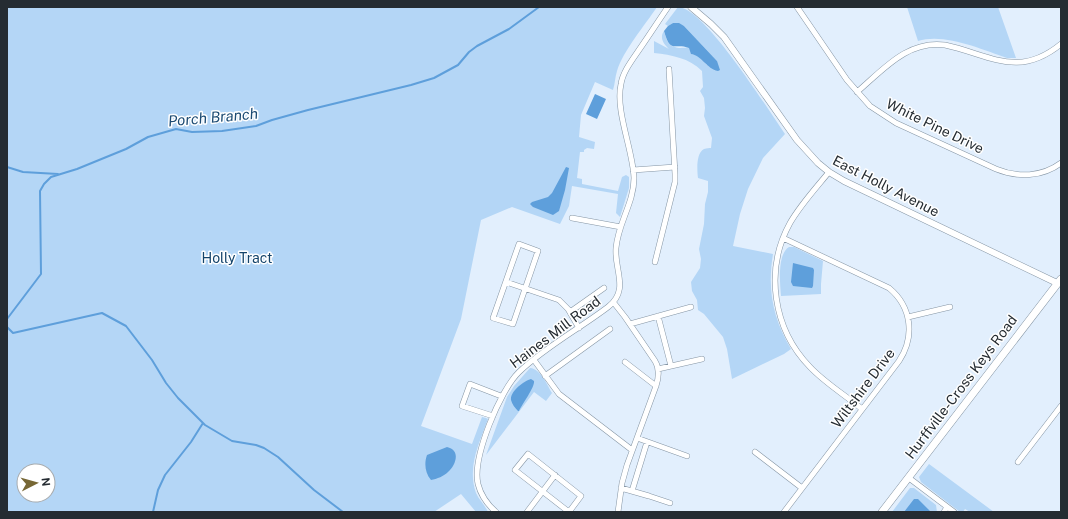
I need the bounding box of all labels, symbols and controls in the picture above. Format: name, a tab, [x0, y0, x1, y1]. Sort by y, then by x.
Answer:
street label: White Pine Drive	[884, 95, 987, 157]
water label: Porch Branch	[167, 105, 259, 129]
street label: East Holly Avenue	[830, 152, 942, 220]
park label: Holly Tract	[202, 250, 272, 266]
street label: Haines Mill Road	[507, 293, 603, 371]
street label: Hurffville-Cross Keys Road	[902, 312, 1020, 462]
street label: Wiltshire Drive	[828, 345, 898, 431]
north arrow	[16, 463, 56, 503]
text: N	[40, 477, 52, 487]

